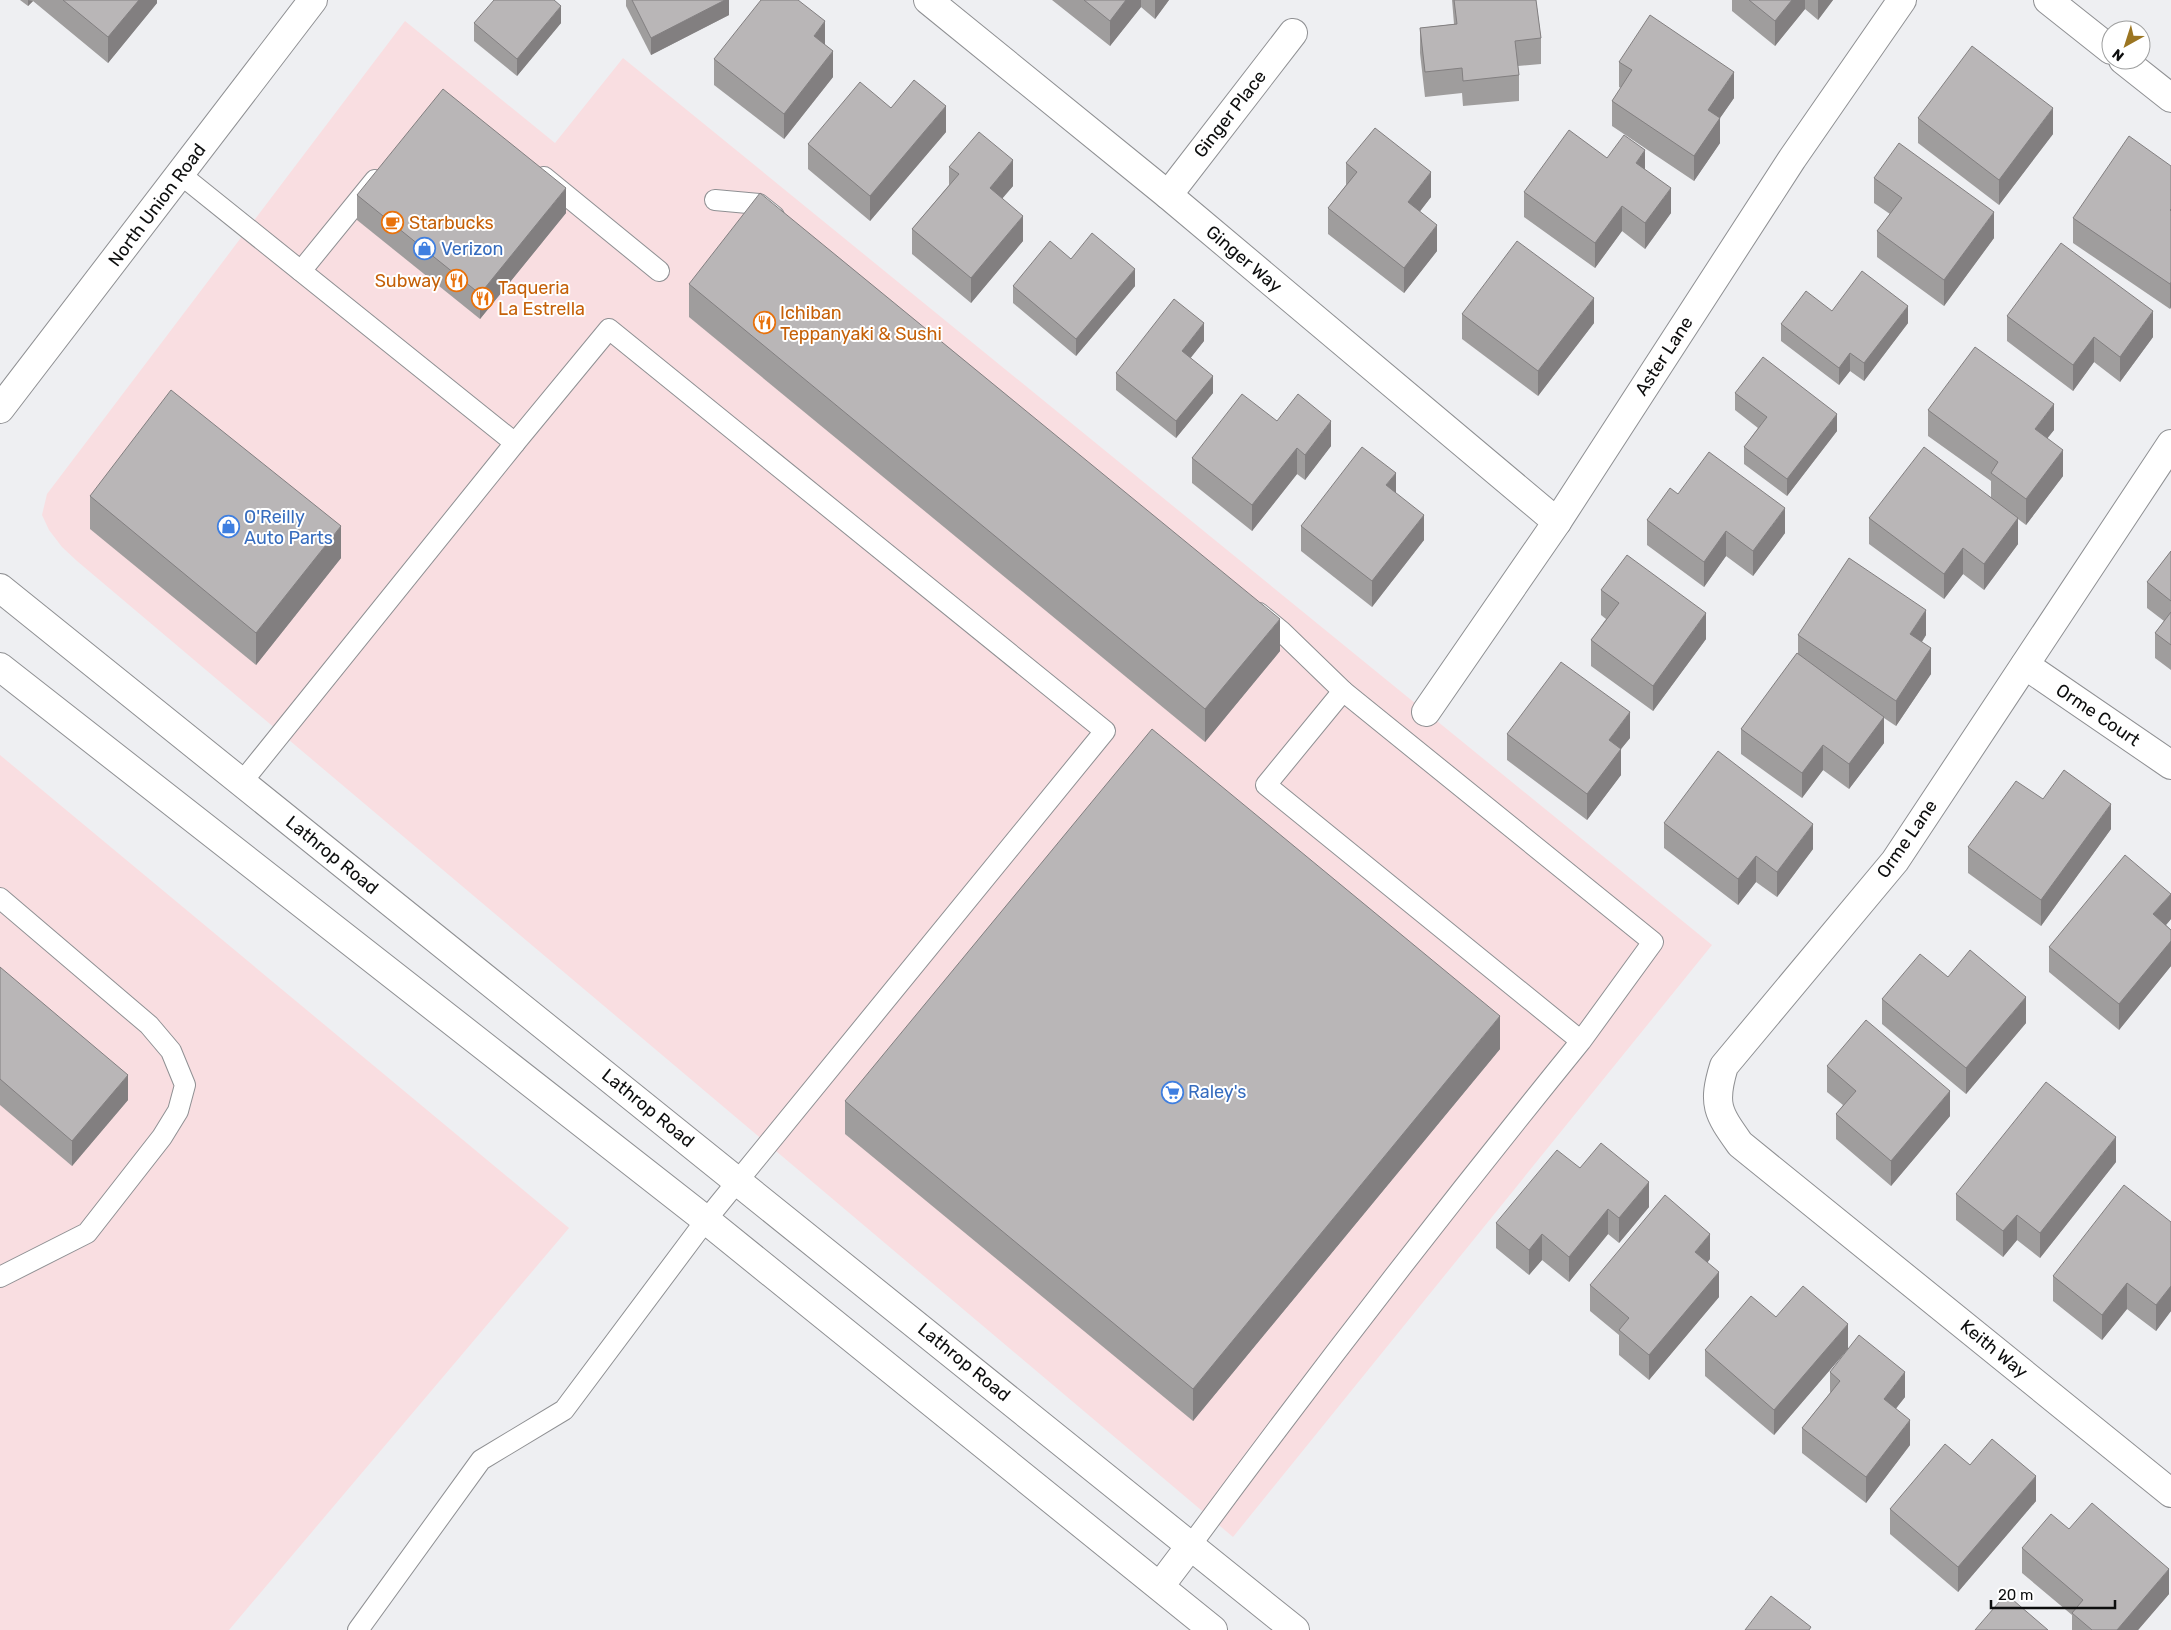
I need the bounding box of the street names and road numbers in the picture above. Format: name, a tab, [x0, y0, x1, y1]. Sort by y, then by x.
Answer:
street label: Ginger Place	[1189, 66, 1271, 162]
street label: North Union Road	[104, 139, 210, 271]
street label: Ginger Way	[1201, 221, 1287, 297]
street label: Aster Lane	[1630, 312, 1698, 400]
street label: Orme Court	[2052, 679, 2144, 751]
street label: Orme Lane	[1872, 796, 1942, 882]
street label: Lathrop Road	[281, 811, 383, 899]
street label: Lathrop Road	[597, 1064, 699, 1152]
street label: Keith Way	[1956, 1315, 2032, 1383]
street label: Lathrop Road	[913, 1318, 1015, 1406]

